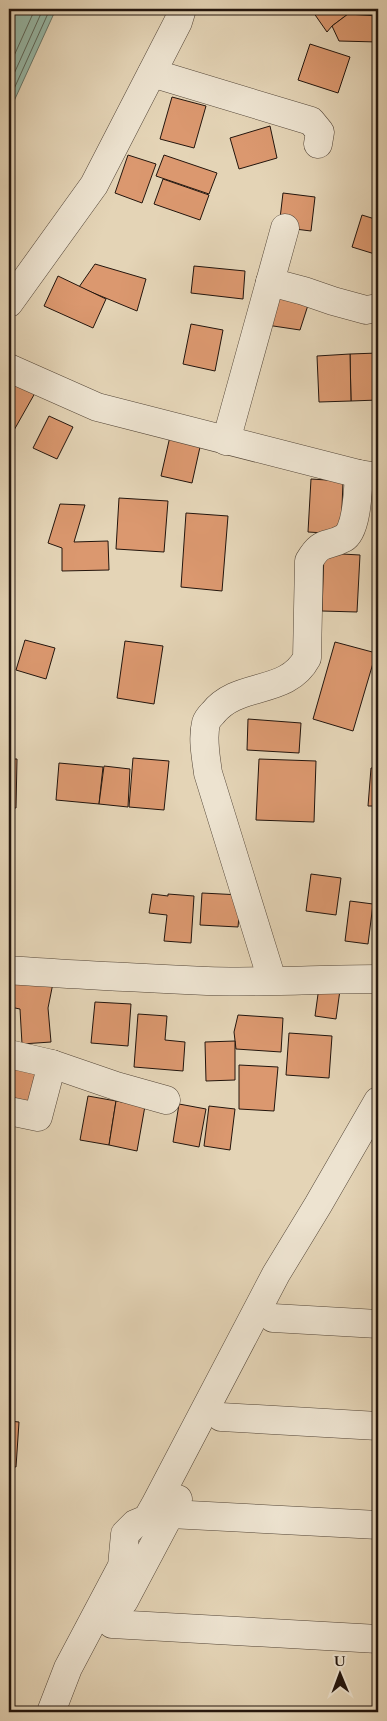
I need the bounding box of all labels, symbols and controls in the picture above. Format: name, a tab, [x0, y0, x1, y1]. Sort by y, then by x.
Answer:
north arrow	[314, 1648, 364, 1698]
text: U	[334, 1652, 346, 1671]

